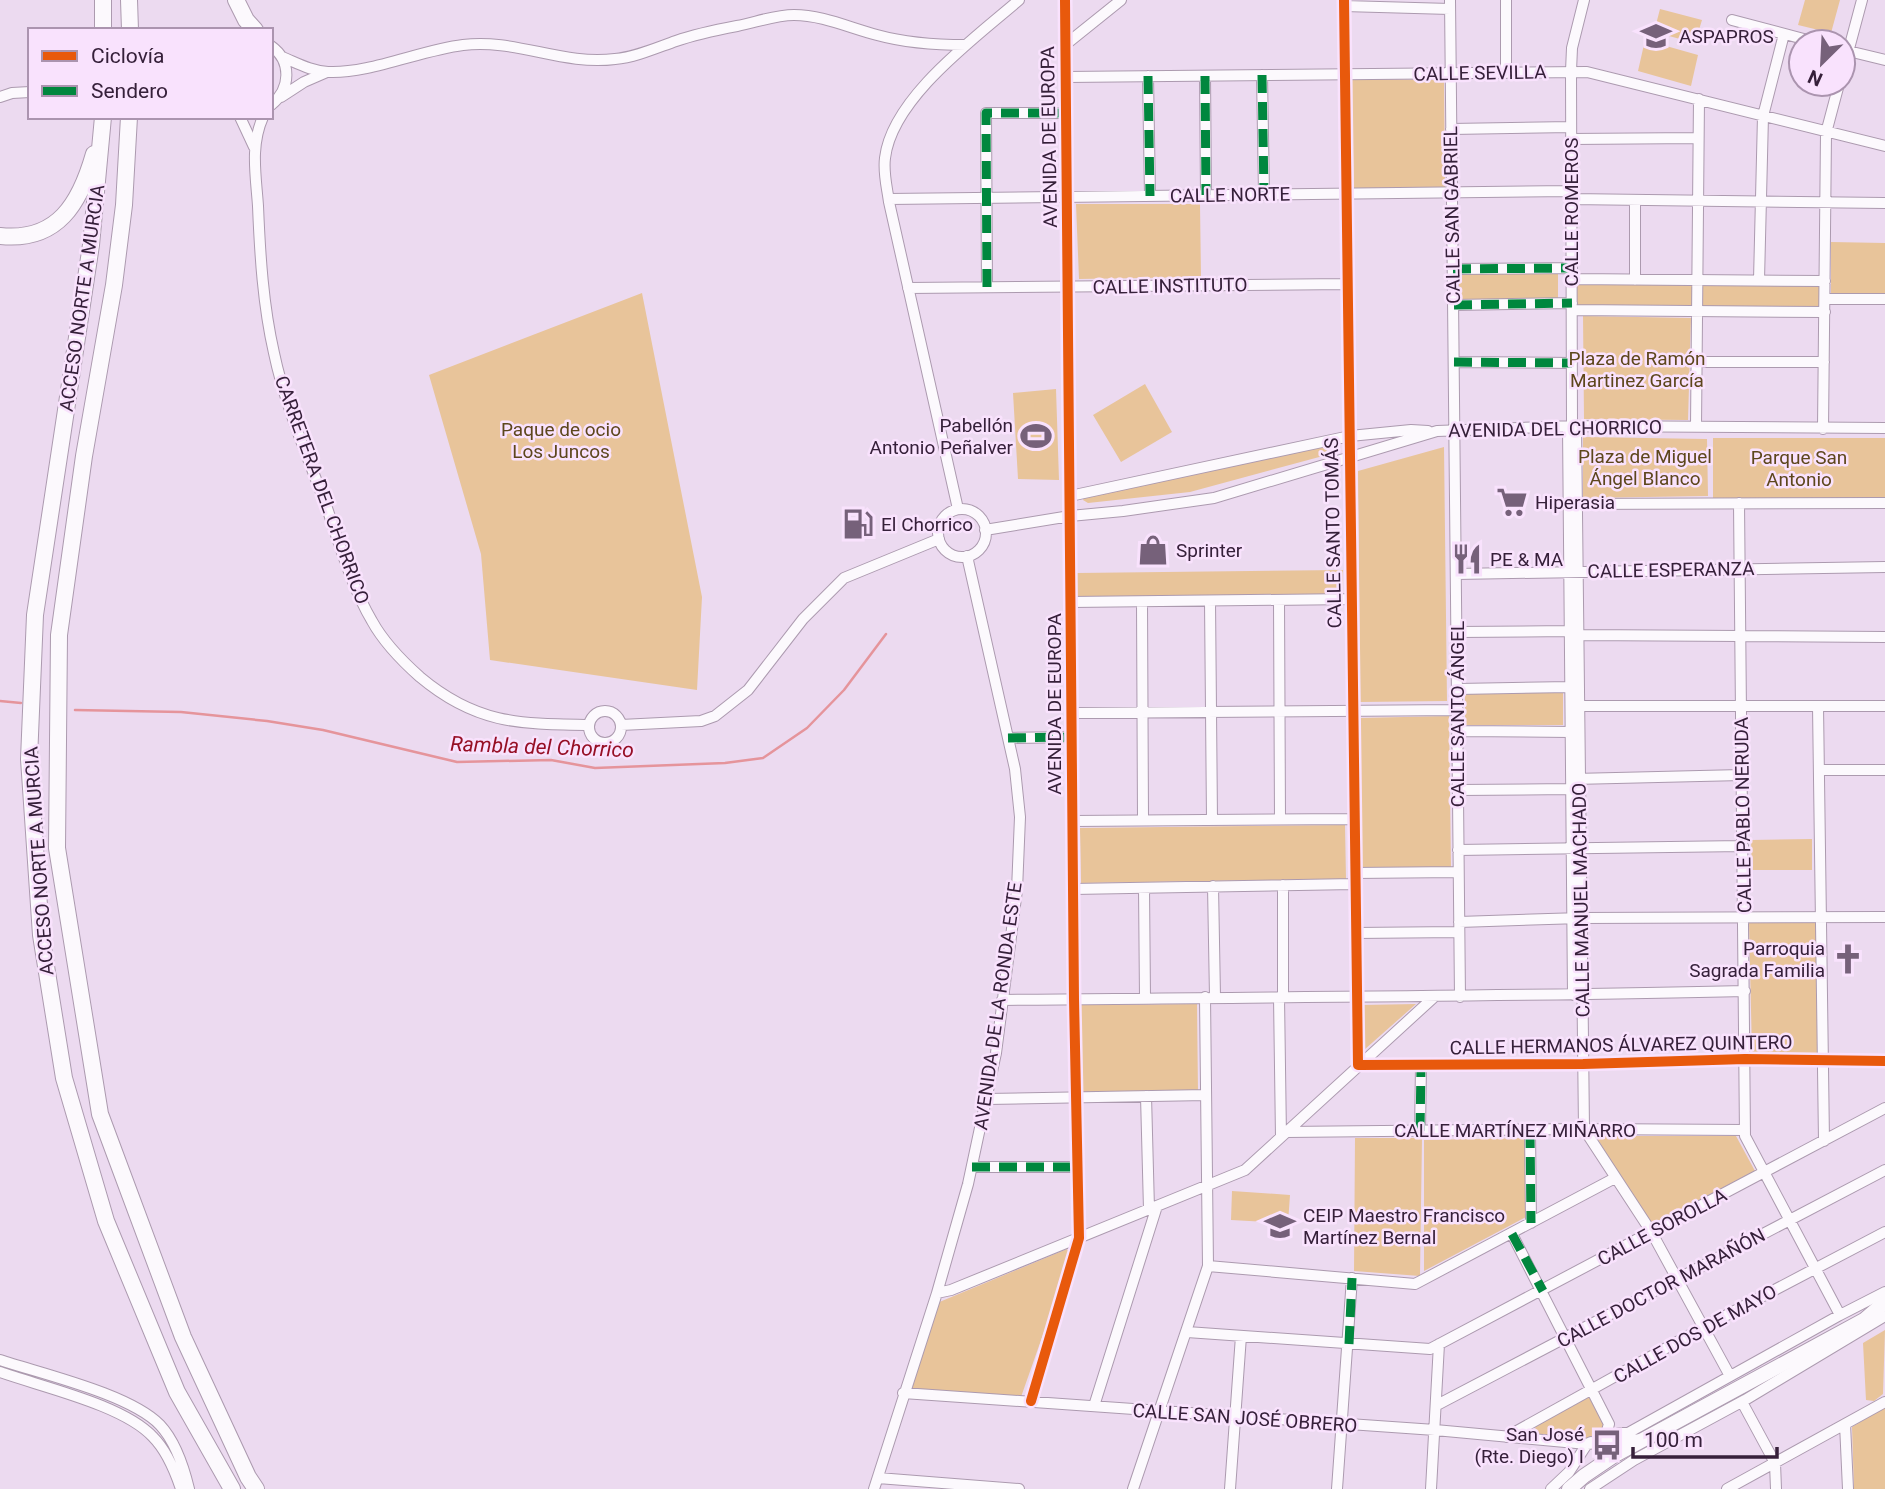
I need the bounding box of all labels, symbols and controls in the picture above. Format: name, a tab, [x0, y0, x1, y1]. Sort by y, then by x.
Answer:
school or university icon: ASPAPROS	[1639, 19, 1673, 53]
place label: ASPAPROS	[1679, 25, 1774, 48]
legend	[28, 28, 273, 119]
north arrow	[1787, 28, 1857, 98]
text: Ciclovía	[91, 44, 165, 68]
street label: AVENIDA DE EUROPA	[1036, 45, 1062, 228]
street label: CALLE SEVILLA	[1413, 60, 1547, 86]
text: N	[1804, 65, 1826, 91]
text: Sendero	[91, 79, 168, 103]
street label: CALLE SAN GABRIEL	[1439, 126, 1465, 304]
street label: CALLE ROMEROS	[1560, 138, 1583, 286]
street label: ACCESO NORTE A MURCIA	[55, 182, 109, 413]
street label: CALLE NORTE	[1170, 182, 1291, 208]
street label: CALLE INSTITUTO	[1092, 273, 1248, 299]
park label: Plaza de Ramón Martinez García	[1569, 347, 1705, 392]
street label: CARRETERA DEL CHORRICO	[270, 373, 374, 607]
place label: Pabellón Antonio Peñalver	[870, 414, 1014, 459]
street label: AVENIDA DEL CHORRICO	[1448, 416, 1662, 442]
park label: Paque de ocio Los Juncos	[501, 418, 621, 463]
sports icon: Pabellón Antonio Peñalver	[1019, 419, 1053, 453]
street label: CALLE SANTO TOMÁS	[1320, 437, 1346, 629]
park label: Plaza de Miguel Ángel Blanco	[1578, 445, 1712, 490]
park label: Parque San Antonio	[1751, 446, 1847, 491]
supermarket icon: Hiperasia	[1495, 485, 1529, 519]
place label: Hiperasia	[1535, 491, 1615, 514]
fuel station icon: El Chorrico	[841, 507, 875, 541]
place label: El Chorrico	[881, 513, 973, 536]
shop icon: Sprinter	[1136, 533, 1170, 567]
place label: Sprinter	[1176, 539, 1243, 562]
restaurant icon: PE & MA	[1450, 542, 1484, 576]
place label: PE & MA	[1490, 548, 1564, 571]
street label: CALLE ESPERANZA	[1587, 557, 1755, 583]
street label: AVENIDA DE EUROPA	[1043, 613, 1066, 795]
street label: CALLE SANTO ÁNGEL	[1446, 621, 1469, 807]
street label: CALLE PABLO NERUDA	[1730, 716, 1756, 913]
water label: Rambla del Chorrico	[450, 732, 634, 762]
street label: ACCESO NORTE A MURCIA	[19, 745, 58, 976]
street label: CALLE MANUEL MACHADO	[1567, 783, 1595, 1017]
street label: AVENIDA DE LA RONDA ESTE	[969, 880, 1027, 1131]
place label: Parroquia Sagrada Familia	[1689, 937, 1825, 982]
church icon: Parroquia Sagrada Familia	[1831, 942, 1865, 976]
street label: CALLE HERMANOS ÁLVAREZ QUINTERO	[1449, 1031, 1793, 1059]
street label: CALLE MARTÍNEZ MIÑARRO	[1394, 1119, 1636, 1142]
street label: CALLE SOROLLA	[1594, 1183, 1731, 1271]
place label: CEIP Maestro Francisco Martínez Bernal	[1303, 1204, 1505, 1249]
school or university icon: CEIP Maestro Francisco Martínez Bernal	[1263, 1209, 1297, 1243]
street label: CALLE DOCTOR MARAÑÓN	[1553, 1223, 1769, 1353]
street label: CALLE DOS DE MAYO	[1610, 1280, 1780, 1388]
street label: CALLE SAN JOSÉ OBRERO	[1132, 1399, 1358, 1437]
scale bar	[1633, 1416, 1776, 1460]
place label: San José (Rte. Diego) I	[1475, 1423, 1584, 1468]
bus stop icon: San José (Rte. Diego) I	[1590, 1428, 1624, 1462]
text: 100 m	[1644, 1428, 1703, 1452]

